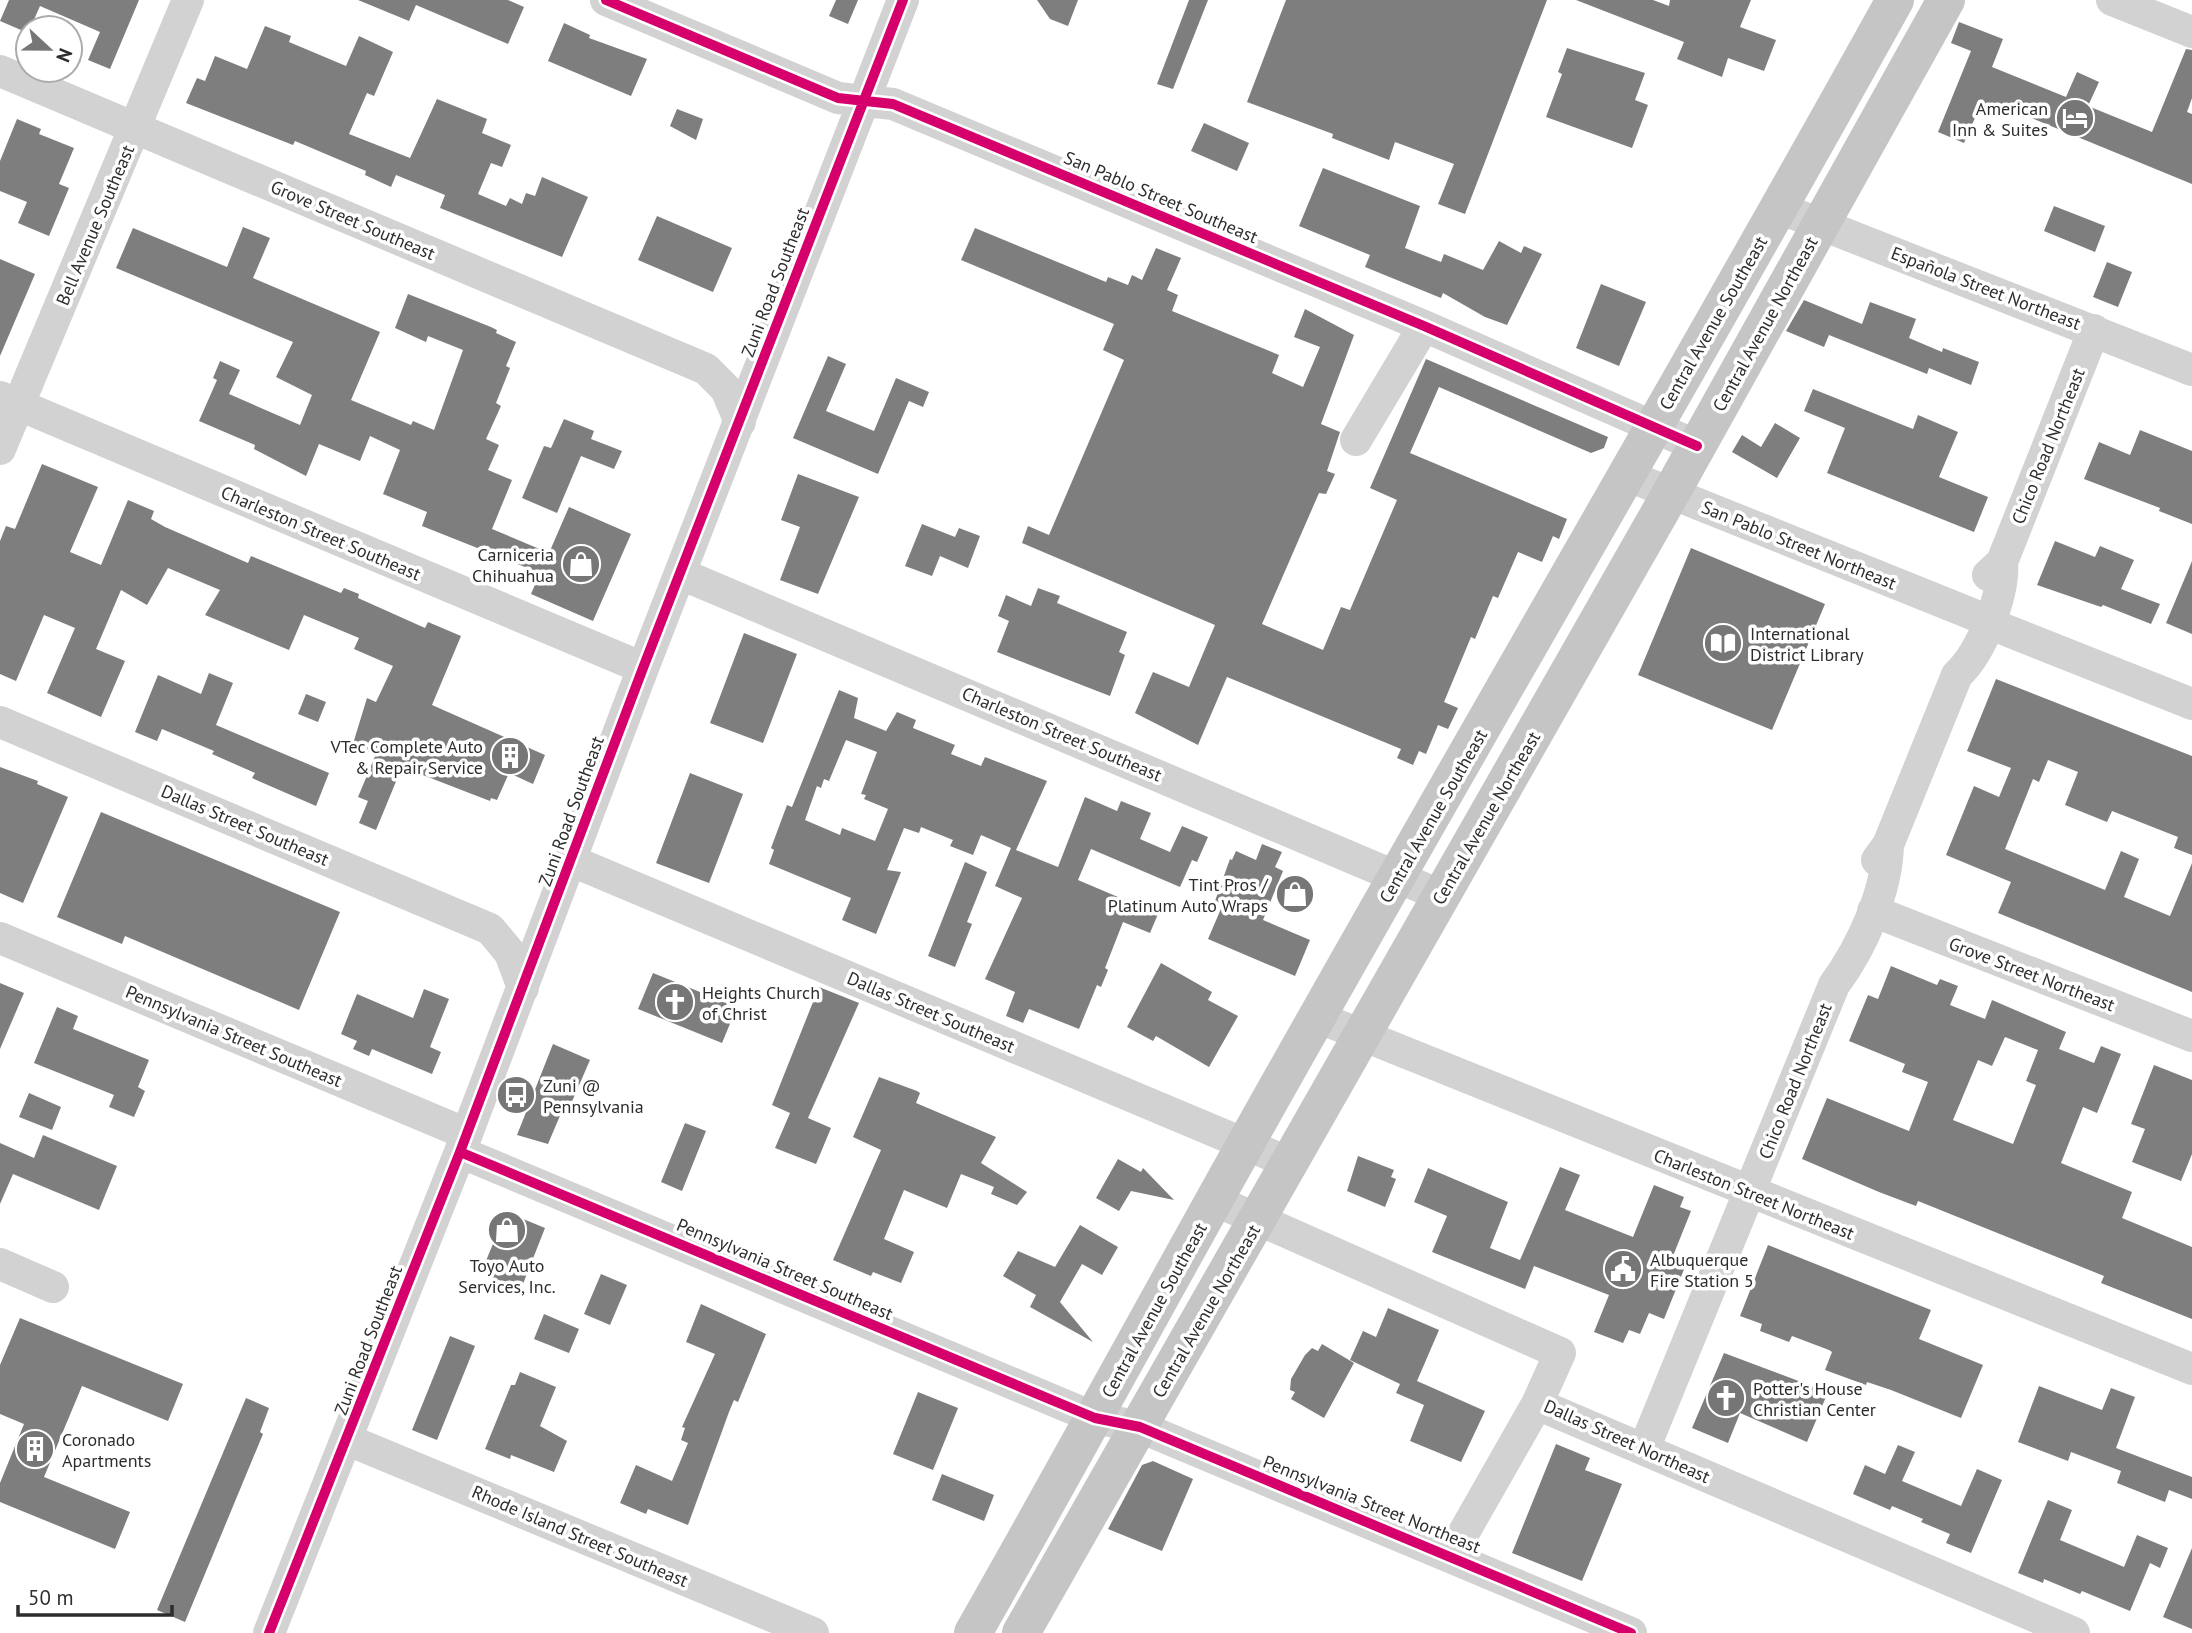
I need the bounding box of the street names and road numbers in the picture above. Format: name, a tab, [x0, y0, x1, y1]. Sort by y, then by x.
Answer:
street label: Bell Avenue Southeast	[51, 141, 139, 309]
street label: San Pablo Street Southeast	[1061, 146, 1261, 248]
street label: Grove Street Southeast	[267, 175, 439, 265]
street label: Zuni Road Southeast	[736, 204, 814, 360]
street label: Central Avenue Southeast	[1654, 232, 1772, 414]
street label: Central Avenue Northeast	[1707, 233, 1823, 415]
street label: Española Street Northeast	[1888, 241, 2084, 335]
street label: Chico Road Northeast	[2006, 365, 2090, 527]
street label: Charleston Street Southeast	[218, 480, 424, 586]
street label: San Pablo Street Northeast	[1698, 495, 1900, 595]
street label: Charleston Street Southeast	[959, 681, 1165, 787]
street label: Central Avenue Southeast	[1374, 725, 1492, 907]
street label: Central Avenue Northeast	[1427, 727, 1545, 909]
street label: Zuni Road Southeast	[533, 733, 609, 889]
street label: Dallas Street Southeast	[158, 779, 332, 871]
street label: Grove Street Northeast	[1946, 932, 2118, 1016]
street label: Dallas Street Southeast	[844, 966, 1018, 1058]
street label: Pennsylvania Street Southeast	[122, 980, 346, 1092]
street label: Chico Road Northeast	[1753, 1000, 1837, 1162]
street label: Charleston Street Northeast	[1650, 1143, 1858, 1245]
street label: Pennsylvania Street Southeast	[673, 1213, 897, 1325]
street label: Central Avenue Southeast	[1096, 1218, 1212, 1402]
street label: Central Avenue Northeast	[1147, 1220, 1265, 1402]
street label: Zuni Road Southeast	[329, 1262, 407, 1418]
street label: Dallas Street Northeast	[1540, 1394, 1714, 1488]
street label: Pennsylvania Street Northeast	[1260, 1450, 1484, 1558]
street label: Rhode Island Street Southeast	[468, 1480, 692, 1592]

